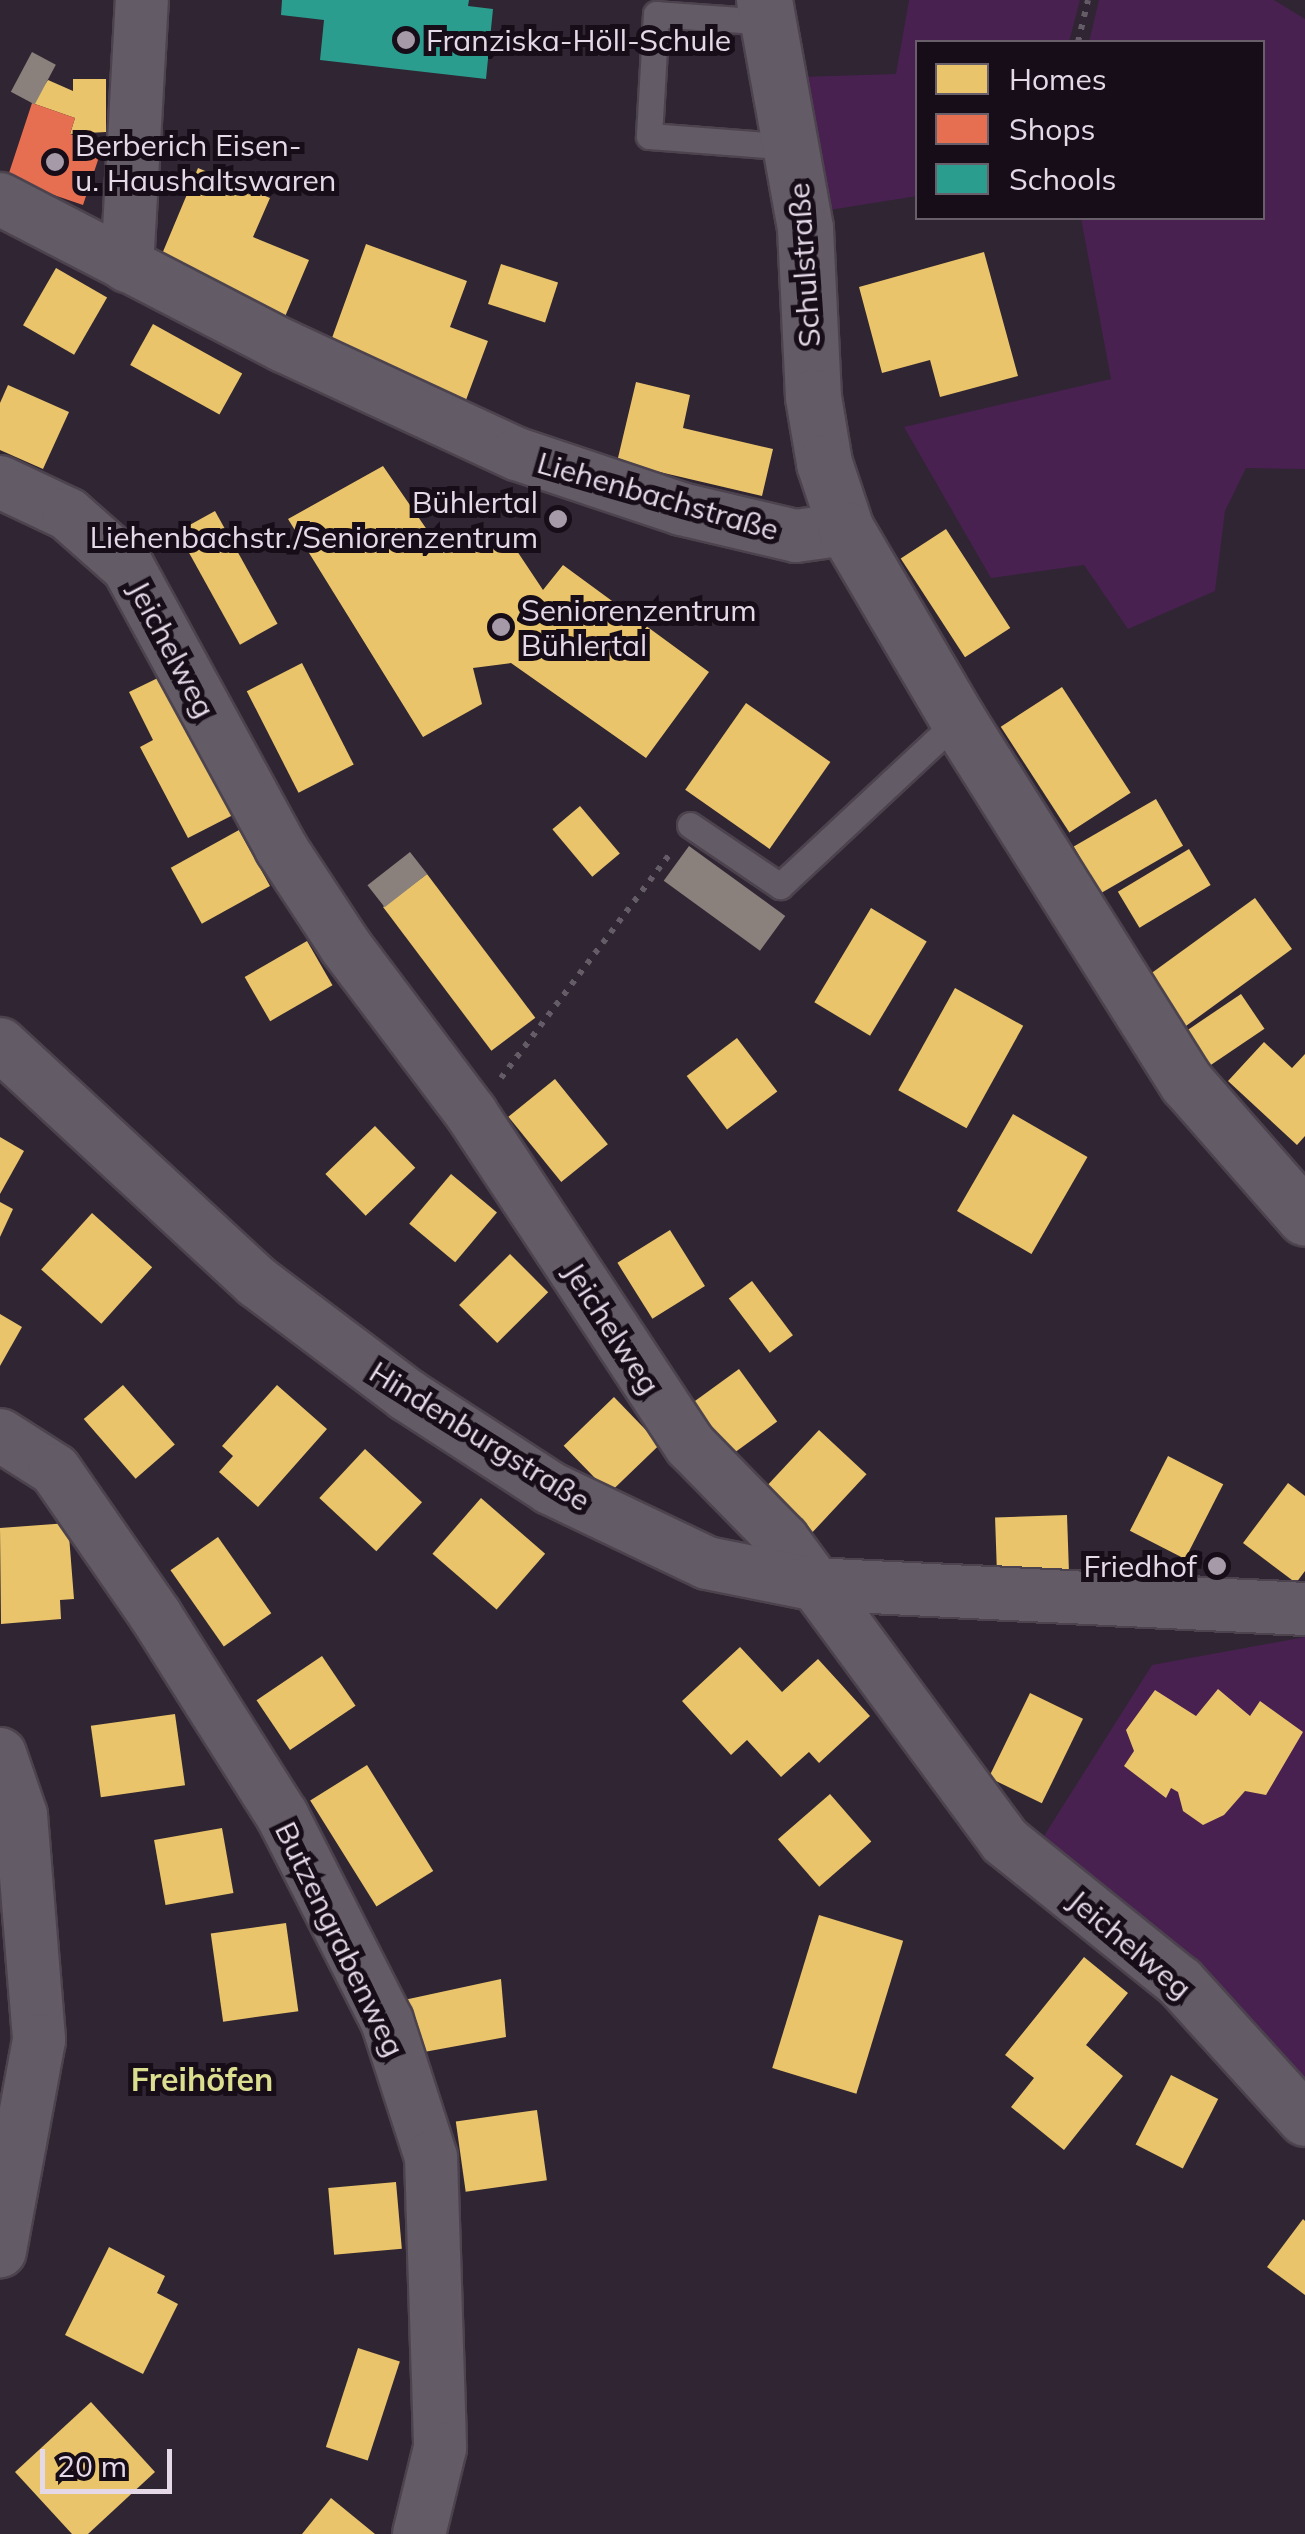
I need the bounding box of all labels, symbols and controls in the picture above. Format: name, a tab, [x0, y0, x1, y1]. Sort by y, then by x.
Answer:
place label: Franziska-Höll-Schule	[426, 22, 731, 58]
marker: Franziska-Höll-Schule	[395, 29, 417, 51]
legend	[915, 40, 1265, 220]
text: Homes	[1009, 60, 1107, 98]
text: Shops	[1009, 110, 1095, 148]
place label: Berberich Eisen- u. Haushaltswaren	[75, 127, 336, 198]
marker: Berberich Eisen- u. Haushaltswaren	[44, 151, 66, 173]
text: Schools	[1009, 160, 1116, 198]
street label: Schulstraße	[780, 182, 828, 348]
street label: Liehenbachstraße	[533, 444, 783, 548]
place label: Bühlertal Liehenbachstr./Seniorenzentrum	[90, 484, 538, 554]
marker: Bühlertal Liehenbachstr./Seniorenzentrum	[547, 508, 569, 530]
street label: Jeichelweg	[121, 575, 223, 723]
place label: Seniorenzentrum Bühlertal	[521, 592, 757, 662]
marker: Seniorenzentrum Bühlertal	[490, 616, 512, 638]
street label: Jeichelweg	[556, 1256, 668, 1400]
street label: Hindenburgstraße	[363, 1354, 597, 1518]
place label: Friedhof	[1083, 1548, 1197, 1584]
marker: Friedhof	[1206, 1555, 1228, 1577]
street label: Butzengrabenweg	[268, 1816, 412, 2062]
street label: Jeichelweg	[1061, 1882, 1199, 2006]
district label: Freihöfen	[131, 2060, 273, 2098]
scale bar	[45, 2429, 178, 2491]
text: 20 m	[57, 2447, 127, 2485]

